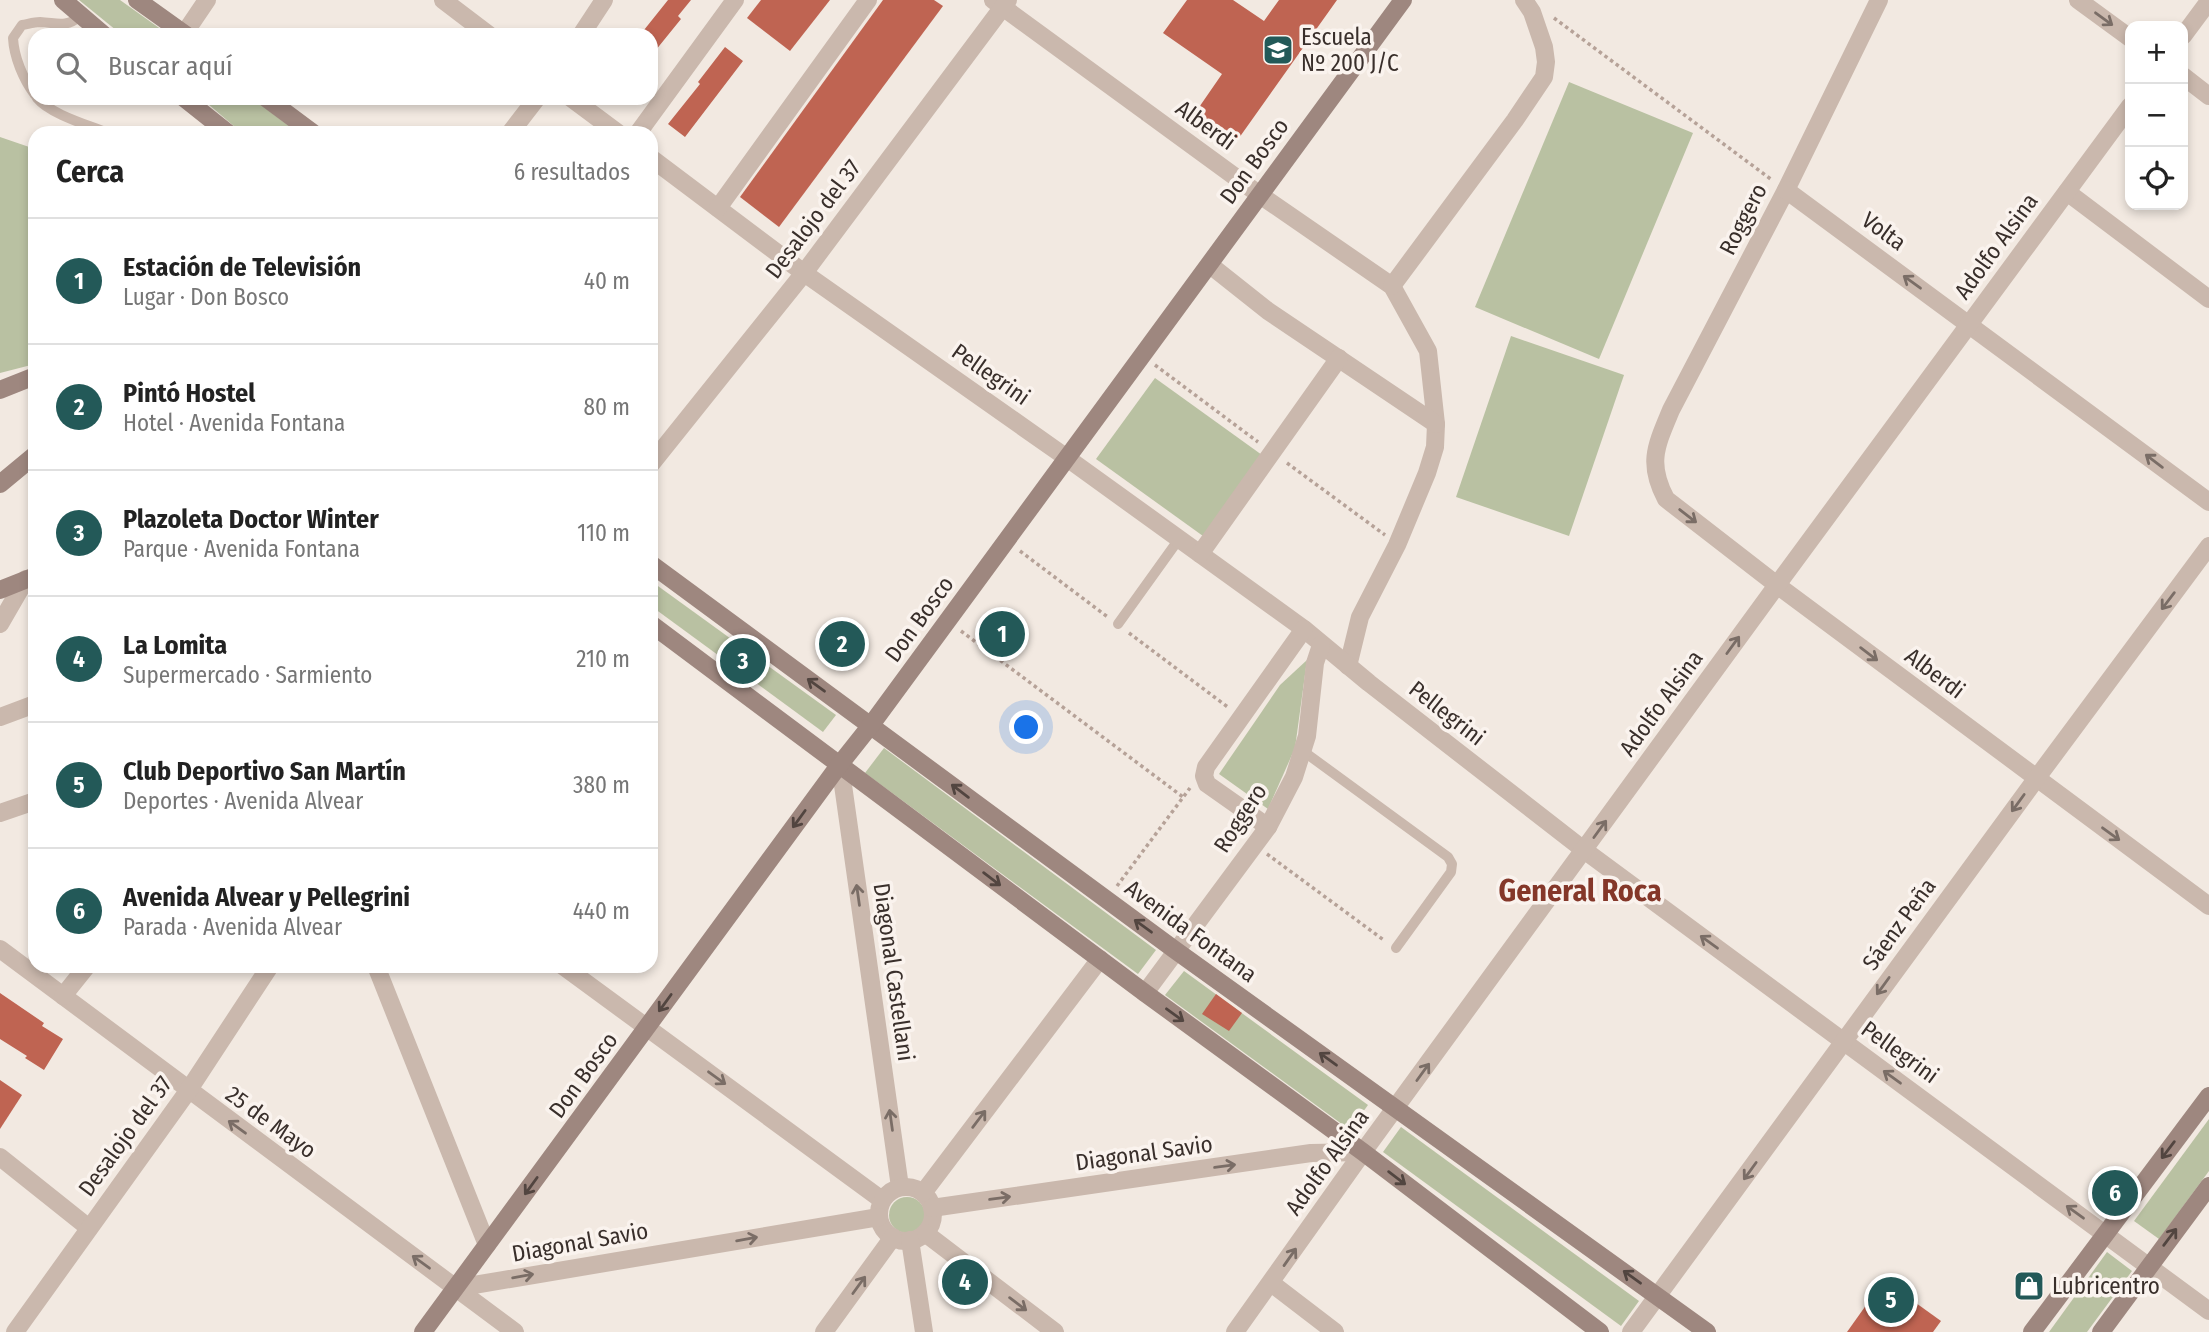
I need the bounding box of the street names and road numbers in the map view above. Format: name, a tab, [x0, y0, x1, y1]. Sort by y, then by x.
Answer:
street label: Alberdi	[1171, 94, 1241, 156]
street label: Don Bosco	[1214, 113, 1294, 209]
street label: Desalojo del 37	[759, 154, 867, 284]
street label: Roggero	[1713, 179, 1773, 259]
street label: Adolfo Alsina	[1948, 188, 2044, 304]
street label: Volta	[1856, 206, 1912, 256]
street label: Pellegrini	[947, 337, 1035, 411]
street label: Don Bosco	[879, 571, 959, 667]
street label: Alberdi	[1900, 642, 1970, 704]
street label: Adolfo Alsina	[1613, 645, 1709, 761]
street label: Pellegrini	[1403, 675, 1491, 751]
street label: Roggero	[1207, 778, 1273, 858]
street label: Sáenz Peña	[1856, 873, 1942, 975]
street label: Avenida Fontana	[1120, 874, 1262, 988]
street label: Diagonal Castellani	[868, 881, 920, 1063]
street label: Pellegrini	[1856, 1015, 1944, 1089]
street label: Don Bosco	[543, 1027, 623, 1123]
street label: Desalojo del 37	[72, 1071, 178, 1201]
street label: 25 de Mayo	[220, 1080, 322, 1164]
street label: Adolfo Alsina	[1279, 1104, 1375, 1220]
street label: Diagonal Savio	[1074, 1130, 1214, 1176]
street label: Diagonal Savio	[510, 1216, 650, 1268]

